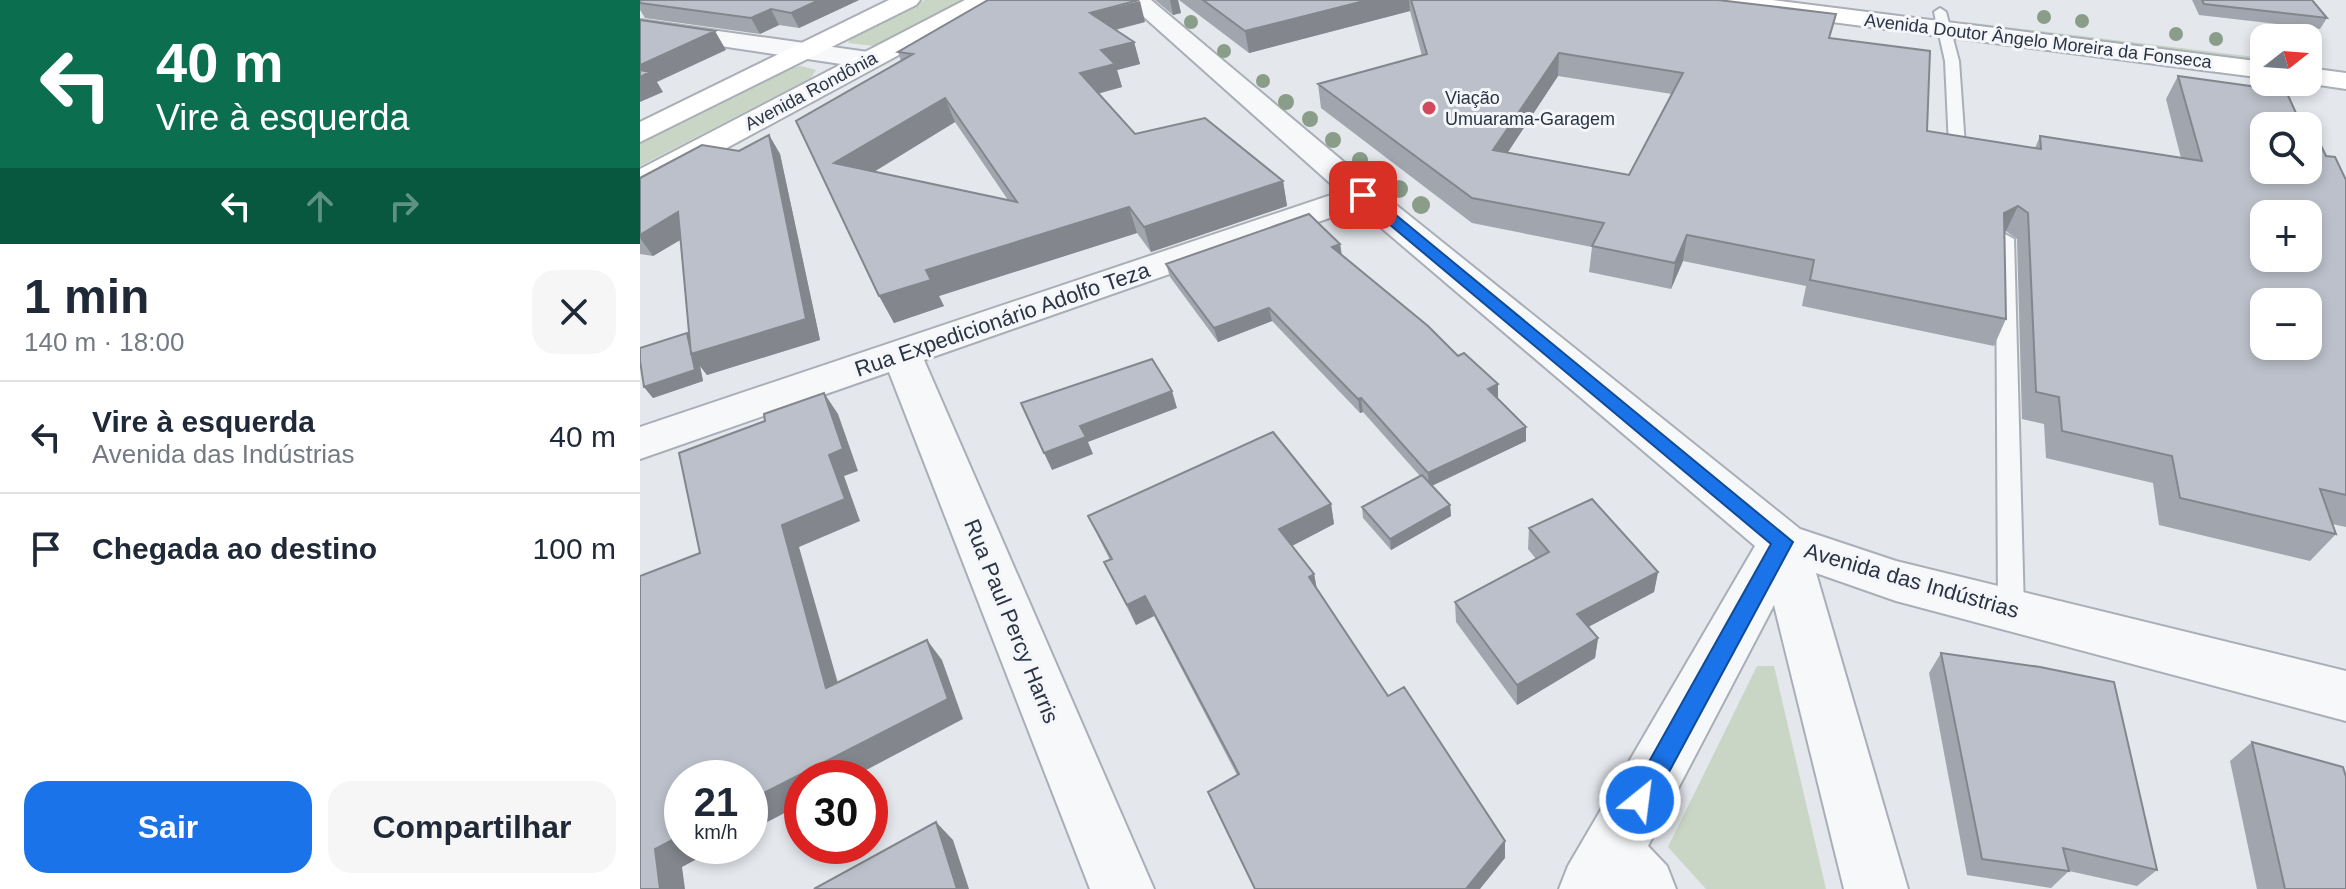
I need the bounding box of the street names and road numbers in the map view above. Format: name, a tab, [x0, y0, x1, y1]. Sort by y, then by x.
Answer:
street label: Avenida Doutor Ângelo Moreira da Fonseca	[1863, 10, 2214, 72]
street label: Avenida Rondônia	[741, 47, 881, 134]
street label: Rua Expedicionário Adolfo Teza	[851, 257, 1154, 382]
street label: Rua Paul Percy Harris	[959, 516, 1064, 727]
street label: Avenida das Indústrias	[1802, 538, 2022, 623]

